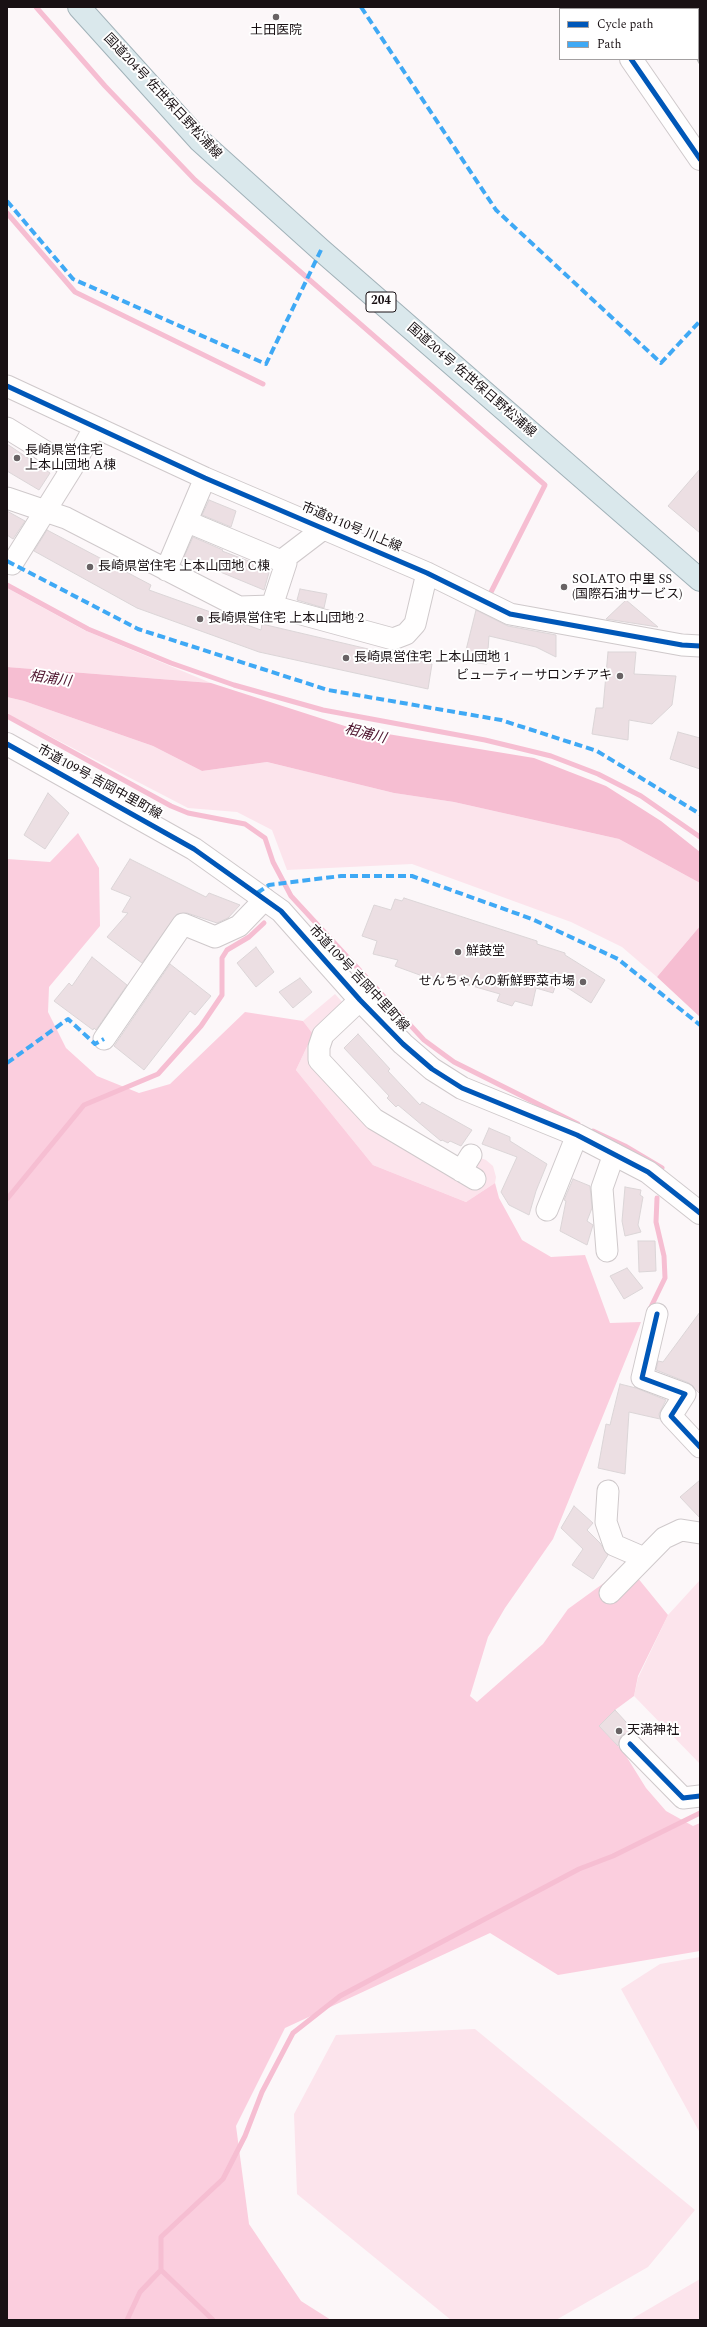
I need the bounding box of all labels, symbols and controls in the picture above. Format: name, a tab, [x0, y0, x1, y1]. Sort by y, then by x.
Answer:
legend	[559, 8, 699, 60]
marker: 土田医院	[271, 12, 281, 22]
text: Cycle path	[597, 15, 654, 34]
place label: 土田医院	[250, 23, 302, 39]
street label: 国道204号 佐世保日野松浦線	[100, 31, 224, 163]
text: Path	[597, 35, 622, 54]
road number: 204	[366, 292, 396, 312]
street label: 国道204号 佐世保日野松浦線	[403, 321, 539, 441]
place label: 長崎県営住宅 上本山団地 A棟	[25, 443, 116, 474]
marker: 長崎県営住宅 上本山団地 A棟	[12, 453, 22, 463]
street label: 市道8110号 川上線	[299, 500, 403, 556]
place label: 長崎県営住宅 上本山団地 C棟	[98, 559, 270, 575]
marker: 長崎県営住宅 上本山団地 C棟	[85, 562, 95, 572]
place label: SOLATO 中里 SS (国際石油サービス)	[572, 572, 682, 603]
marker: SOLATO 中里 SS (国際石油サービス)	[559, 582, 569, 592]
place label: 長崎県営住宅 上本山団地 2	[208, 611, 364, 627]
marker: 長崎県営住宅 上本山団地 2	[195, 614, 205, 624]
place label: 長崎県営住宅 上本山団地 1	[354, 650, 510, 666]
marker: 長崎県営住宅 上本山団地 1	[341, 653, 351, 663]
place label: ビューティーサロンチアキ	[456, 668, 612, 684]
water label: 相浦川	[28, 669, 72, 691]
marker: ビューティーサロンチアキ	[615, 671, 625, 681]
water label: 相浦川	[343, 722, 387, 748]
street label: 市道109号 吉岡中里町線	[34, 742, 164, 824]
street label: 市道109号 吉岡中里町線	[305, 923, 411, 1035]
place label: 鮮鼓堂	[466, 944, 505, 960]
marker: 鮮鼓堂	[453, 947, 463, 957]
place label: せんちゃんの新鮮野菜市場	[419, 974, 575, 990]
marker: せんちゃんの新鮮野菜市場	[578, 977, 588, 987]
place label: 天満神社	[627, 1723, 679, 1739]
marker: 天満神社	[614, 1726, 624, 1736]

